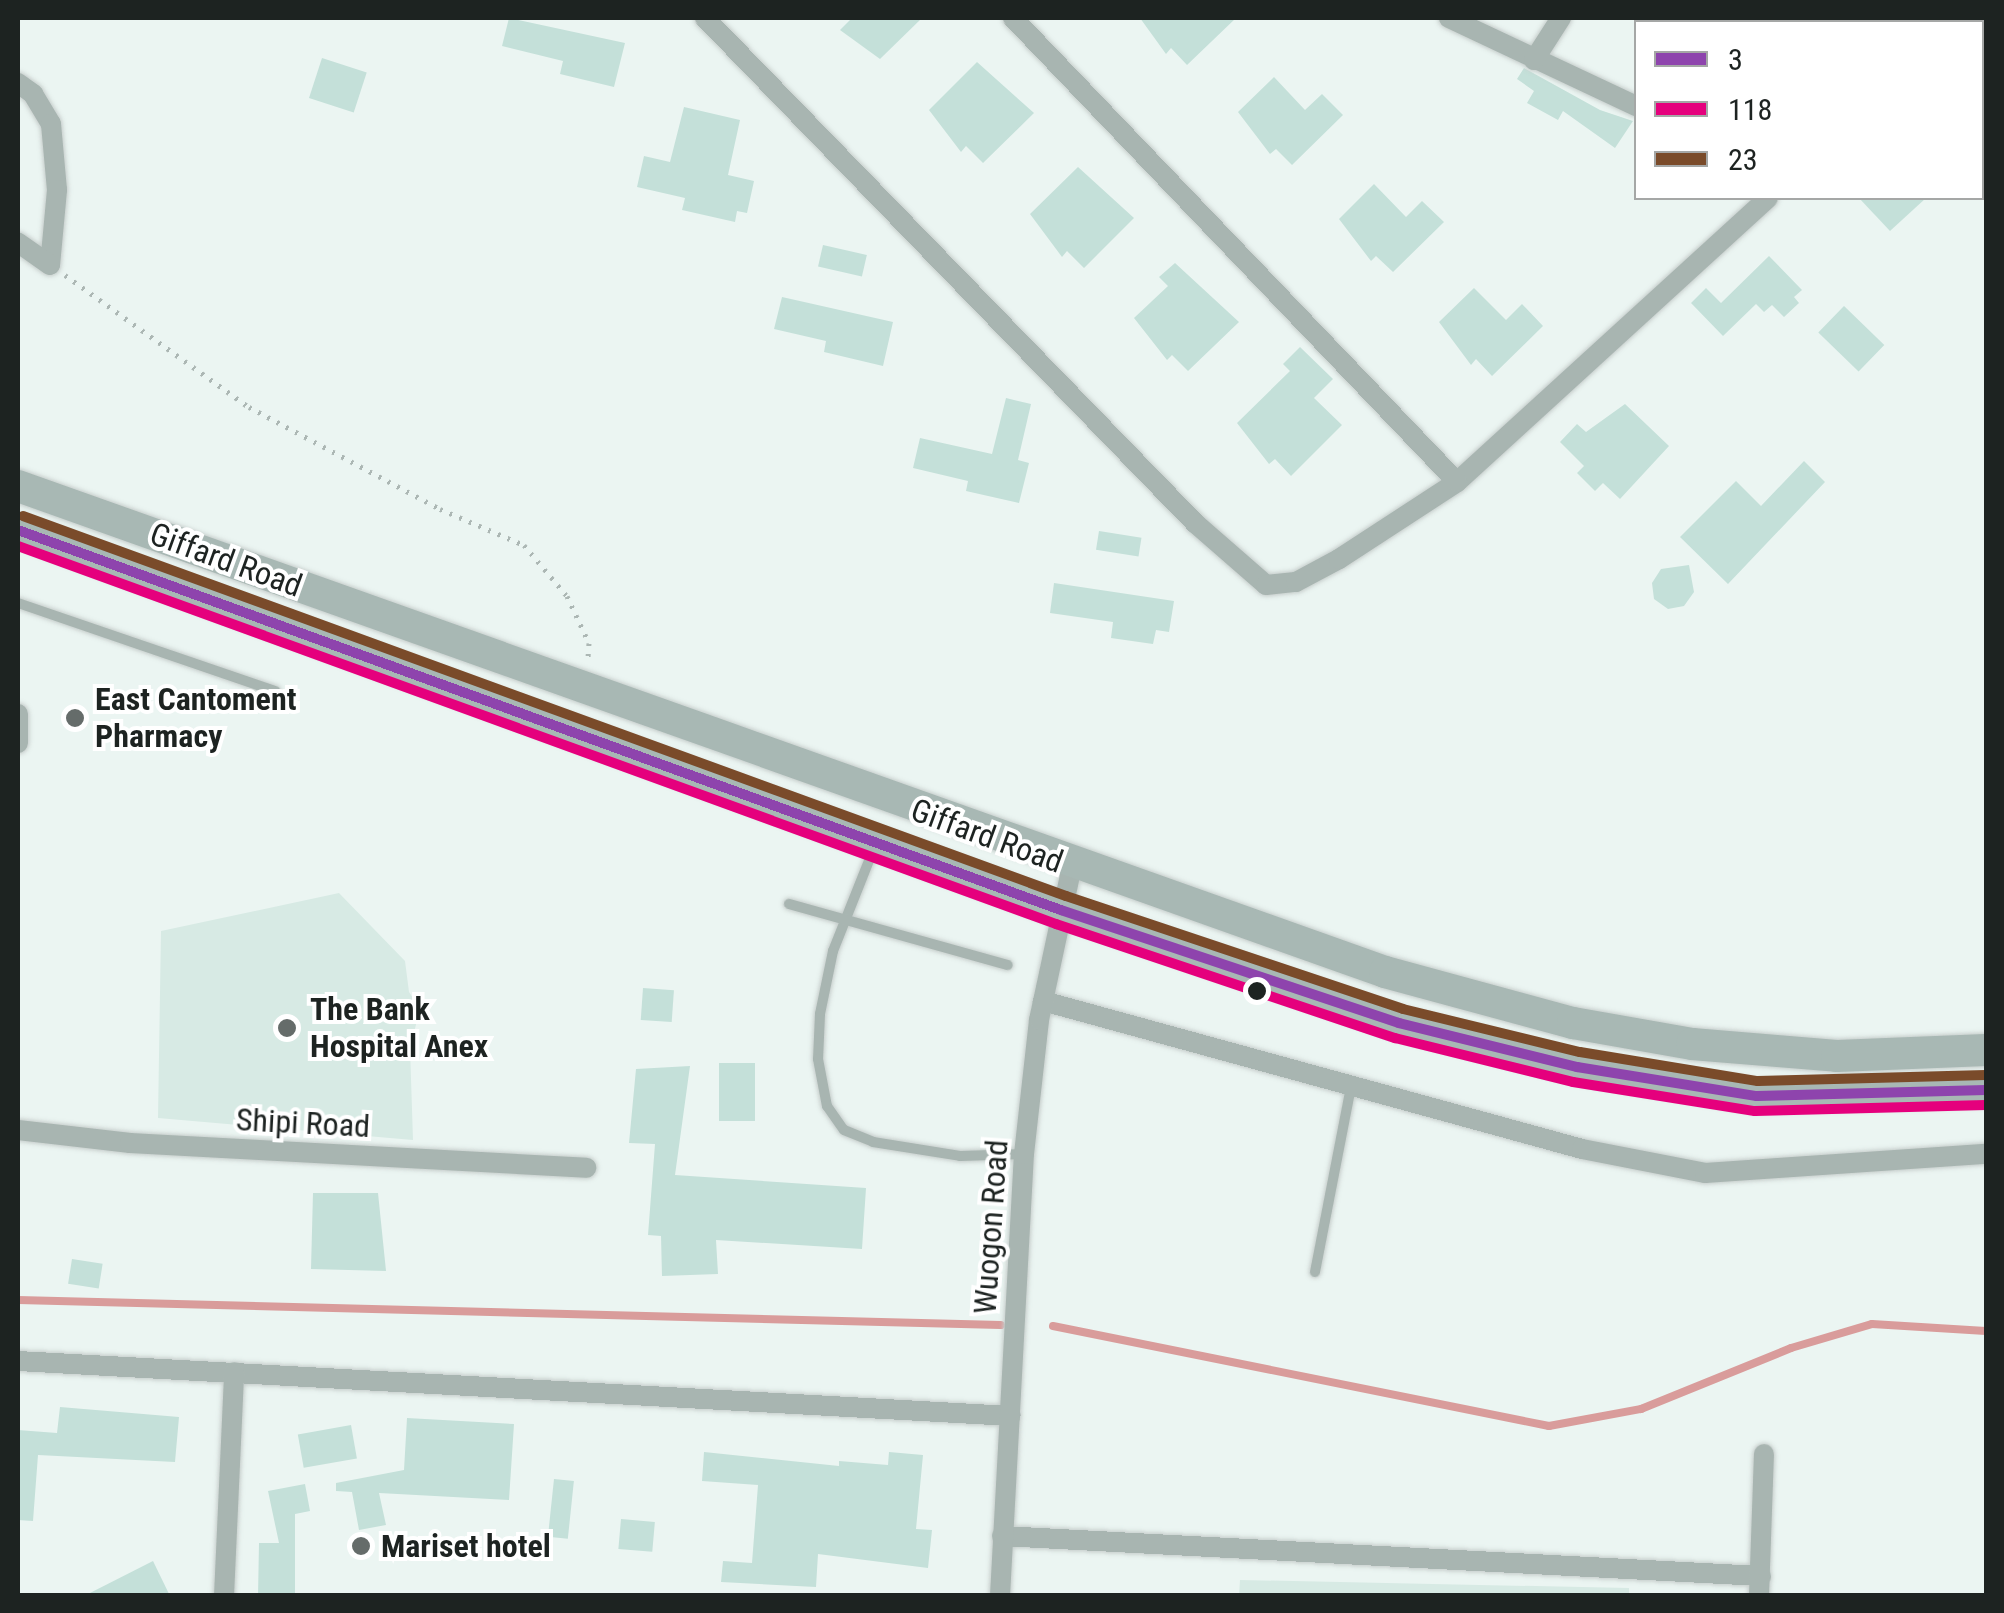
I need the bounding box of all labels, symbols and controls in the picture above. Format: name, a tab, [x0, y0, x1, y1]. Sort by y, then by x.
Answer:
legend	[1634, 20, 1984, 200]
text: 3	[1728, 42, 1743, 77]
text: 118	[1728, 92, 1772, 127]
text: 23	[1728, 142, 1758, 177]
street label: Giffard Road	[145, 515, 307, 605]
place label: East Cantoment Pharmacy	[95, 681, 296, 756]
marker: East Cantoment Pharmacy	[64, 707, 86, 729]
street label: Giffard Road	[906, 791, 1068, 881]
unlabelled marker	[1247, 981, 1267, 1001]
place label: The Bank Hospital Anex	[310, 991, 488, 1066]
marker: The Bank Hospital Anex	[274, 1015, 300, 1041]
street label: Shipi Road	[235, 1100, 371, 1146]
street label: Wuogon Road	[966, 1139, 1016, 1315]
place label: Mariset hotel	[381, 1527, 551, 1565]
marker: Mariset hotel	[350, 1535, 372, 1557]

